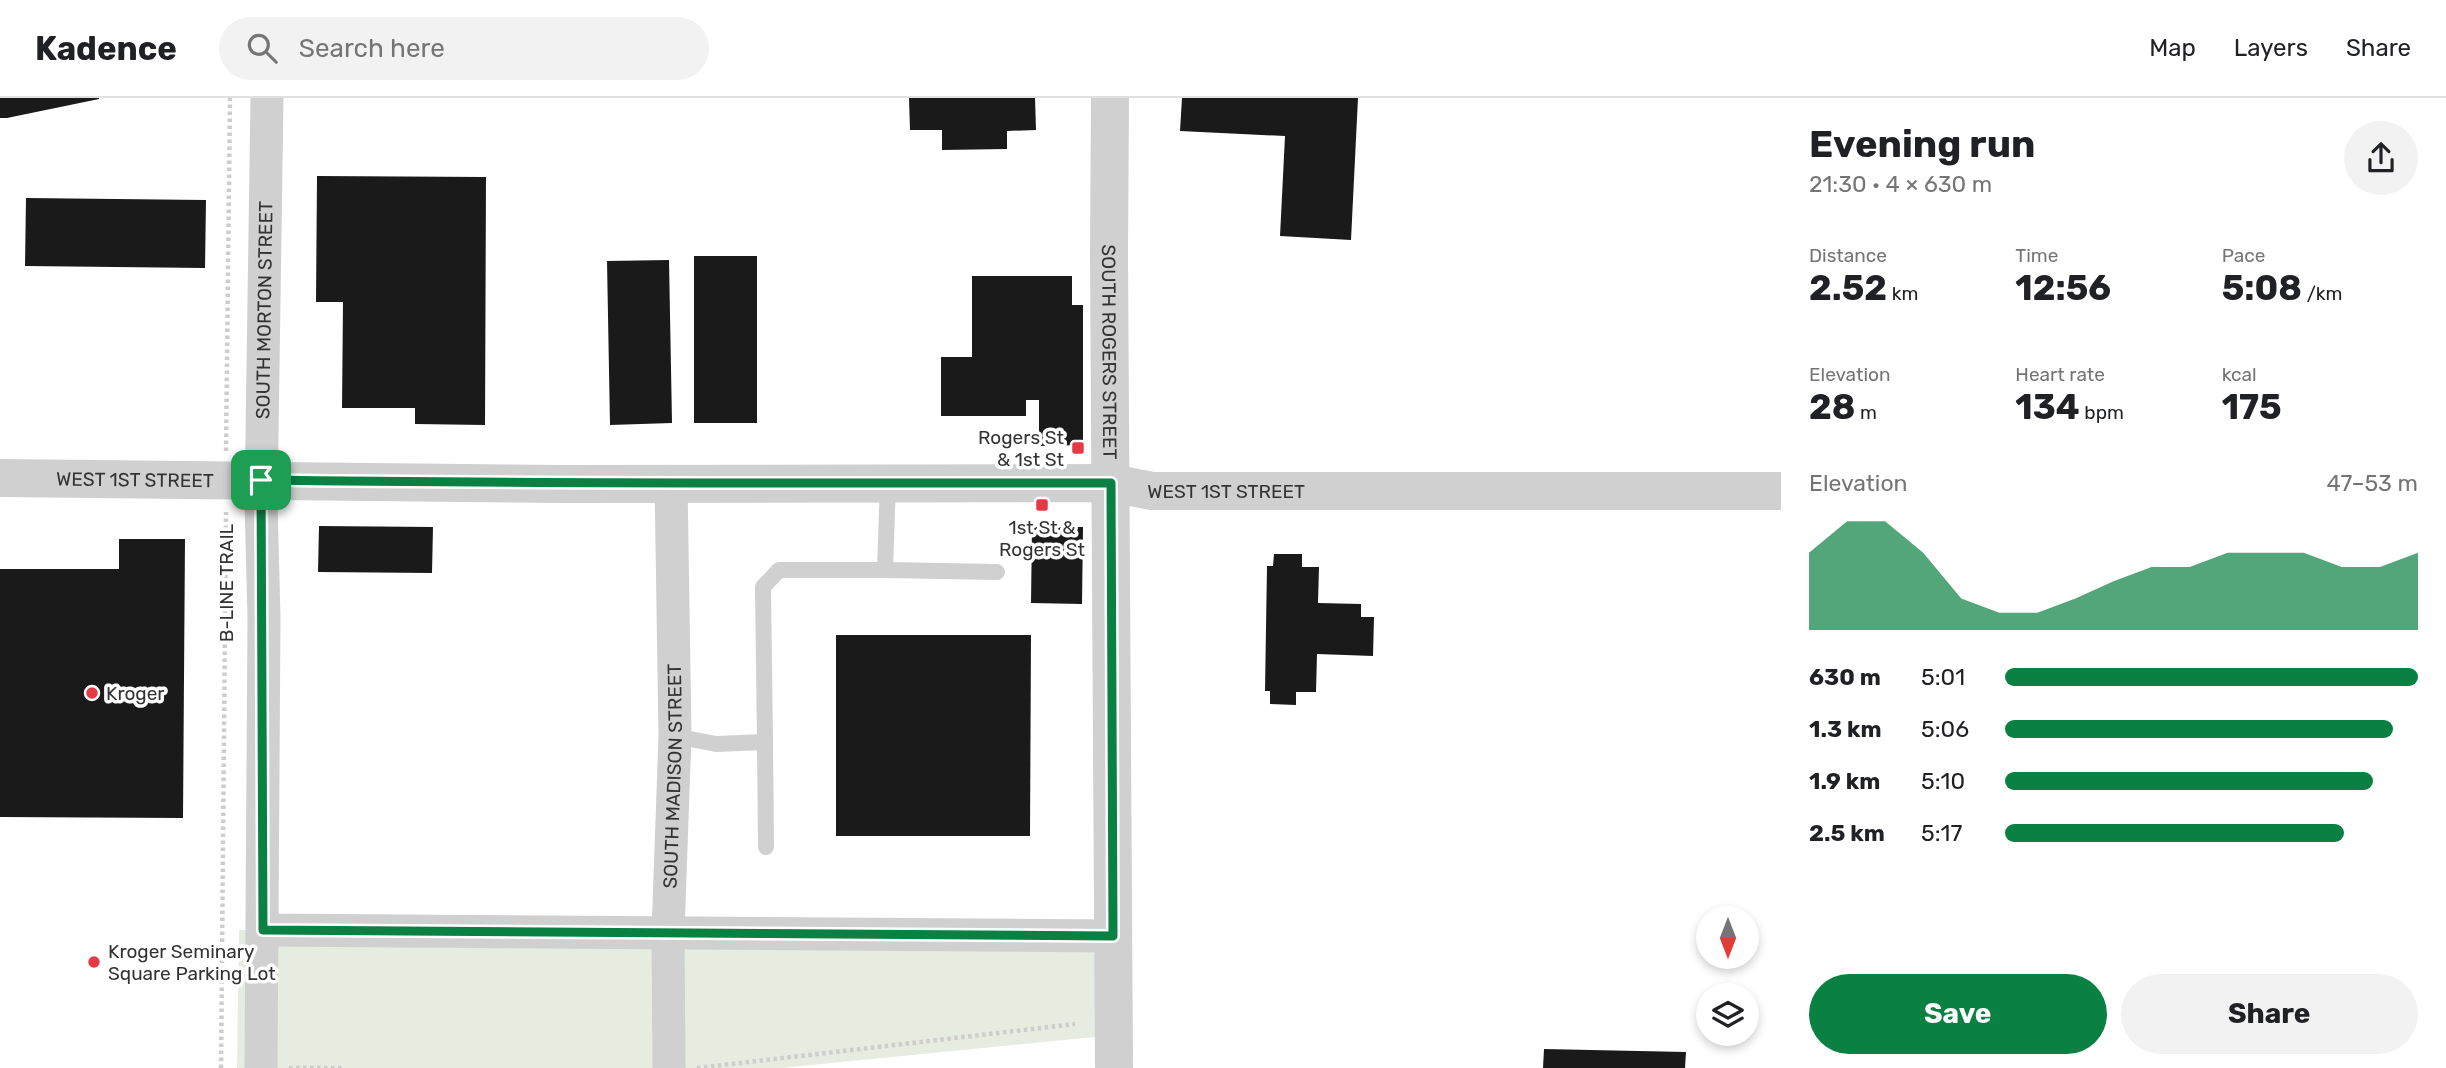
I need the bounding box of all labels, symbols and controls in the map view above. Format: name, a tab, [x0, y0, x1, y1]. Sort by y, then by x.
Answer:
search box	[219, 17, 709, 80]
text: Kadence	[35, 29, 177, 68]
icon: search	[243, 29, 281, 67]
text: Search here	[299, 33, 445, 64]
text: Map	[2149, 34, 2196, 62]
text: Layers	[2234, 34, 2308, 62]
text: Share	[2346, 34, 2411, 62]
text: Evening run	[1809, 121, 2035, 167]
button: share	[2344, 121, 2418, 195]
text: 21:30 · 4 × 630 m	[1809, 170, 1992, 198]
street label: SOUTH MORTON STREET	[251, 201, 277, 419]
street label: SOUTH ROGERS STREET	[1097, 244, 1122, 460]
text: Distance	[1809, 244, 1887, 267]
text: Time	[2015, 244, 2058, 267]
text: Pace	[2222, 244, 2265, 267]
text: 2.52	[1809, 267, 1887, 309]
text: 12:56	[2015, 267, 2111, 309]
text: 5:08	[2222, 267, 2302, 309]
text: km	[1887, 282, 1918, 305]
text: /km	[2302, 282, 2343, 305]
text: Elevation	[1809, 363, 1890, 386]
text: Heart rate	[2015, 363, 2105, 386]
text: kcal	[2222, 363, 2257, 386]
text: 28	[1809, 386, 1855, 428]
text: 134	[2015, 386, 2080, 428]
text: 175	[2222, 386, 2282, 428]
text: m	[1855, 401, 1877, 424]
text: bpm	[2080, 401, 2124, 424]
place label: Rogers St & 1st St	[978, 426, 1065, 471]
marker: Rogers St & 1st St	[1070, 440, 1086, 456]
pin	[231, 450, 291, 510]
icon: arrive	[242, 461, 280, 499]
street label: WEST 1ST STREET	[56, 467, 214, 492]
text: Elevation	[1809, 469, 1908, 497]
text: 47–53 m	[2327, 469, 2418, 497]
street label: WEST 1ST STREET	[1147, 480, 1305, 503]
marker: 1st St & Rogers St	[1034, 497, 1050, 513]
place label: 1st St & Rogers St	[999, 516, 1086, 561]
street label: B-LINE TRAIL	[215, 523, 238, 642]
street label: SOUTH MADISON STREET	[658, 663, 687, 889]
text: 630 m	[1809, 663, 1881, 691]
text: 5:01	[1921, 663, 1965, 691]
place label: Kroger	[106, 682, 165, 705]
marker: Kroger	[84, 685, 100, 701]
text: 1.3 km	[1809, 715, 1882, 743]
text: 5:06	[1921, 715, 1969, 743]
text: 1.9 km	[1809, 767, 1880, 795]
text: 5:10	[1921, 767, 1965, 795]
text: 2.5 km	[1809, 819, 1885, 847]
text: 5:17	[1921, 819, 1962, 847]
north arrow	[1696, 906, 1759, 970]
map controls	[1696, 906, 1759, 1046]
place label: Kroger Seminary Square Parking Lot	[108, 940, 276, 985]
marker: Kroger Seminary Square Parking Lot	[86, 954, 102, 970]
button: Save	[1809, 974, 2107, 1054]
button: Share	[2121, 974, 2418, 1054]
button: layers	[1696, 983, 1759, 1046]

